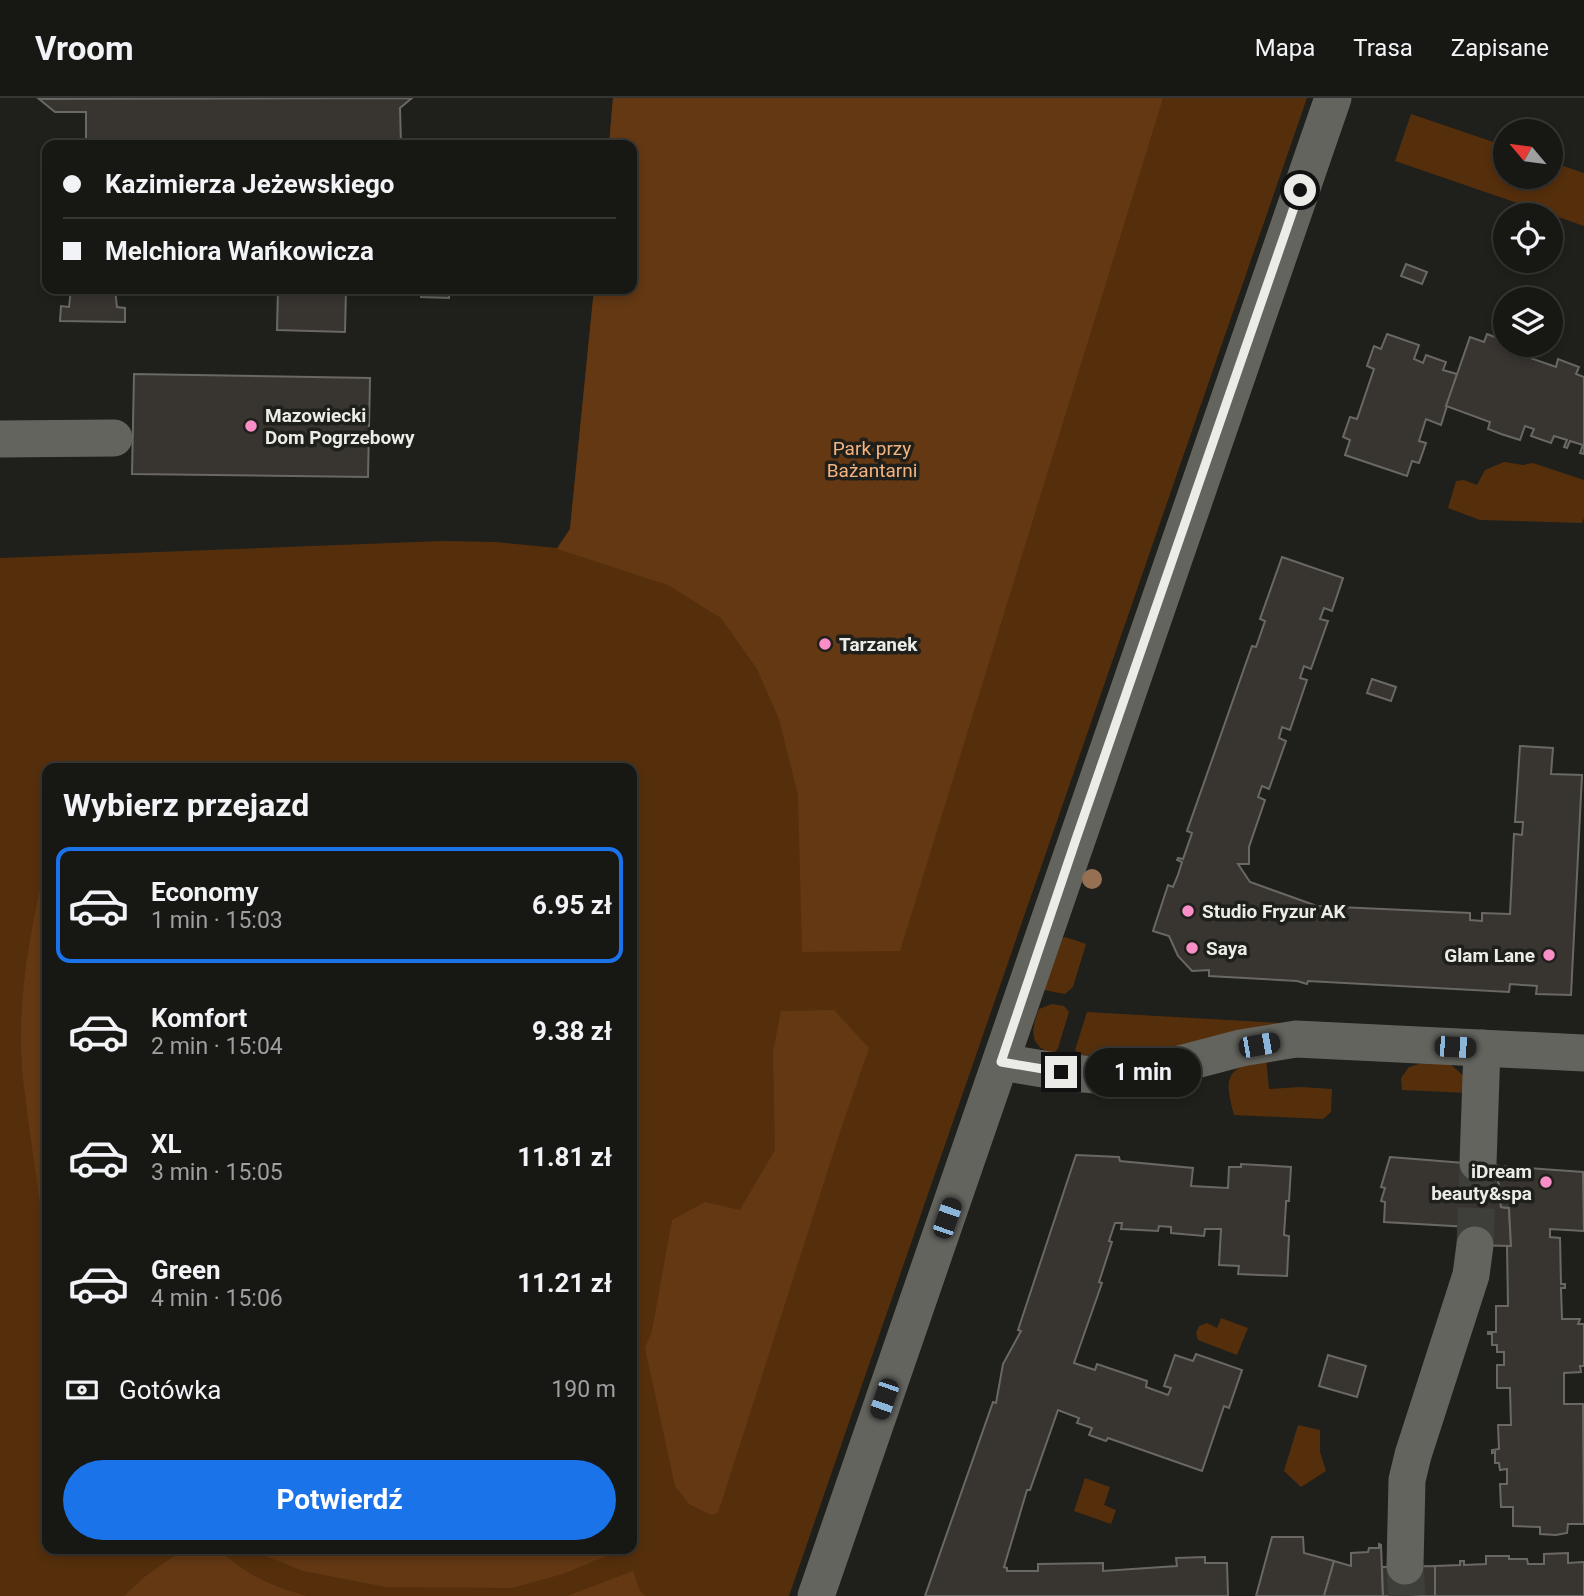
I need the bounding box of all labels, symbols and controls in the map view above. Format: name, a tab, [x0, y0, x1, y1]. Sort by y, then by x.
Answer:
text: Vroom	[35, 29, 134, 68]
text: Mapa	[1255, 34, 1315, 62]
text: Trasa	[1353, 34, 1413, 62]
text: Zapisane	[1451, 34, 1549, 62]
north arrow	[1493, 119, 1563, 189]
map controls	[1493, 119, 1563, 357]
text: Kazimierza Jeżewskiego	[105, 169, 395, 199]
route start	[1284, 174, 1316, 206]
button: locate	[1493, 203, 1563, 273]
text: Melchiora Wańkowicza	[105, 236, 374, 266]
button: layers	[1493, 287, 1563, 357]
place label: Mazowiecki Dom Pogrzebowy	[265, 404, 415, 449]
marker: Mazowiecki Dom Pogrzebowy	[243, 418, 259, 434]
park label: Park przy Bażantarni	[827, 437, 917, 482]
place label: Tarzanek	[839, 633, 918, 656]
marker: Tarzanek	[817, 636, 833, 652]
text: Wybierz przejazd	[63, 786, 309, 824]
icon: car	[67, 874, 130, 937]
text: Economy	[151, 877, 258, 907]
text: 6.95 zł	[532, 890, 612, 920]
place label: Studio Fryzur AK	[1202, 900, 1347, 923]
marker: Studio Fryzur AK	[1180, 903, 1196, 919]
text: 1 min · 15:03	[151, 907, 283, 934]
place label: Saya	[1206, 937, 1247, 960]
marker: Saya	[1184, 940, 1200, 956]
place label: Glam Lane	[1444, 944, 1535, 967]
marker: Glam Lane	[1541, 947, 1557, 963]
icon: car	[67, 1000, 130, 1063]
text: Komfort	[151, 1003, 247, 1033]
text: 9.38 zł	[532, 1016, 612, 1046]
car	[1237, 1031, 1282, 1059]
text: 2 min · 15:04	[151, 1033, 283, 1060]
car	[1434, 1035, 1477, 1059]
callout: 1 min	[1086, 1048, 1201, 1096]
route end	[1045, 1056, 1077, 1088]
text: 1 min	[1114, 1059, 1172, 1086]
icon: car	[67, 1126, 130, 1189]
text: XL	[151, 1129, 182, 1159]
text: 11.81 zł	[517, 1142, 612, 1172]
text: 3 min · 15:05	[151, 1159, 283, 1186]
place label: iDream beauty&spa	[1431, 1160, 1532, 1205]
marker: iDream beauty&spa	[1538, 1174, 1554, 1190]
car	[931, 1195, 964, 1241]
icon: car	[67, 1252, 130, 1315]
text: Green	[151, 1255, 221, 1285]
text: 11.21 zł	[517, 1268, 612, 1298]
text: 4 min · 15:06	[151, 1285, 283, 1312]
icon: cash	[63, 1371, 101, 1409]
text: Gotówka	[119, 1375, 221, 1405]
text: 190 m	[551, 1376, 616, 1403]
car	[868, 1376, 901, 1422]
button: Potwierdź	[63, 1460, 616, 1540]

